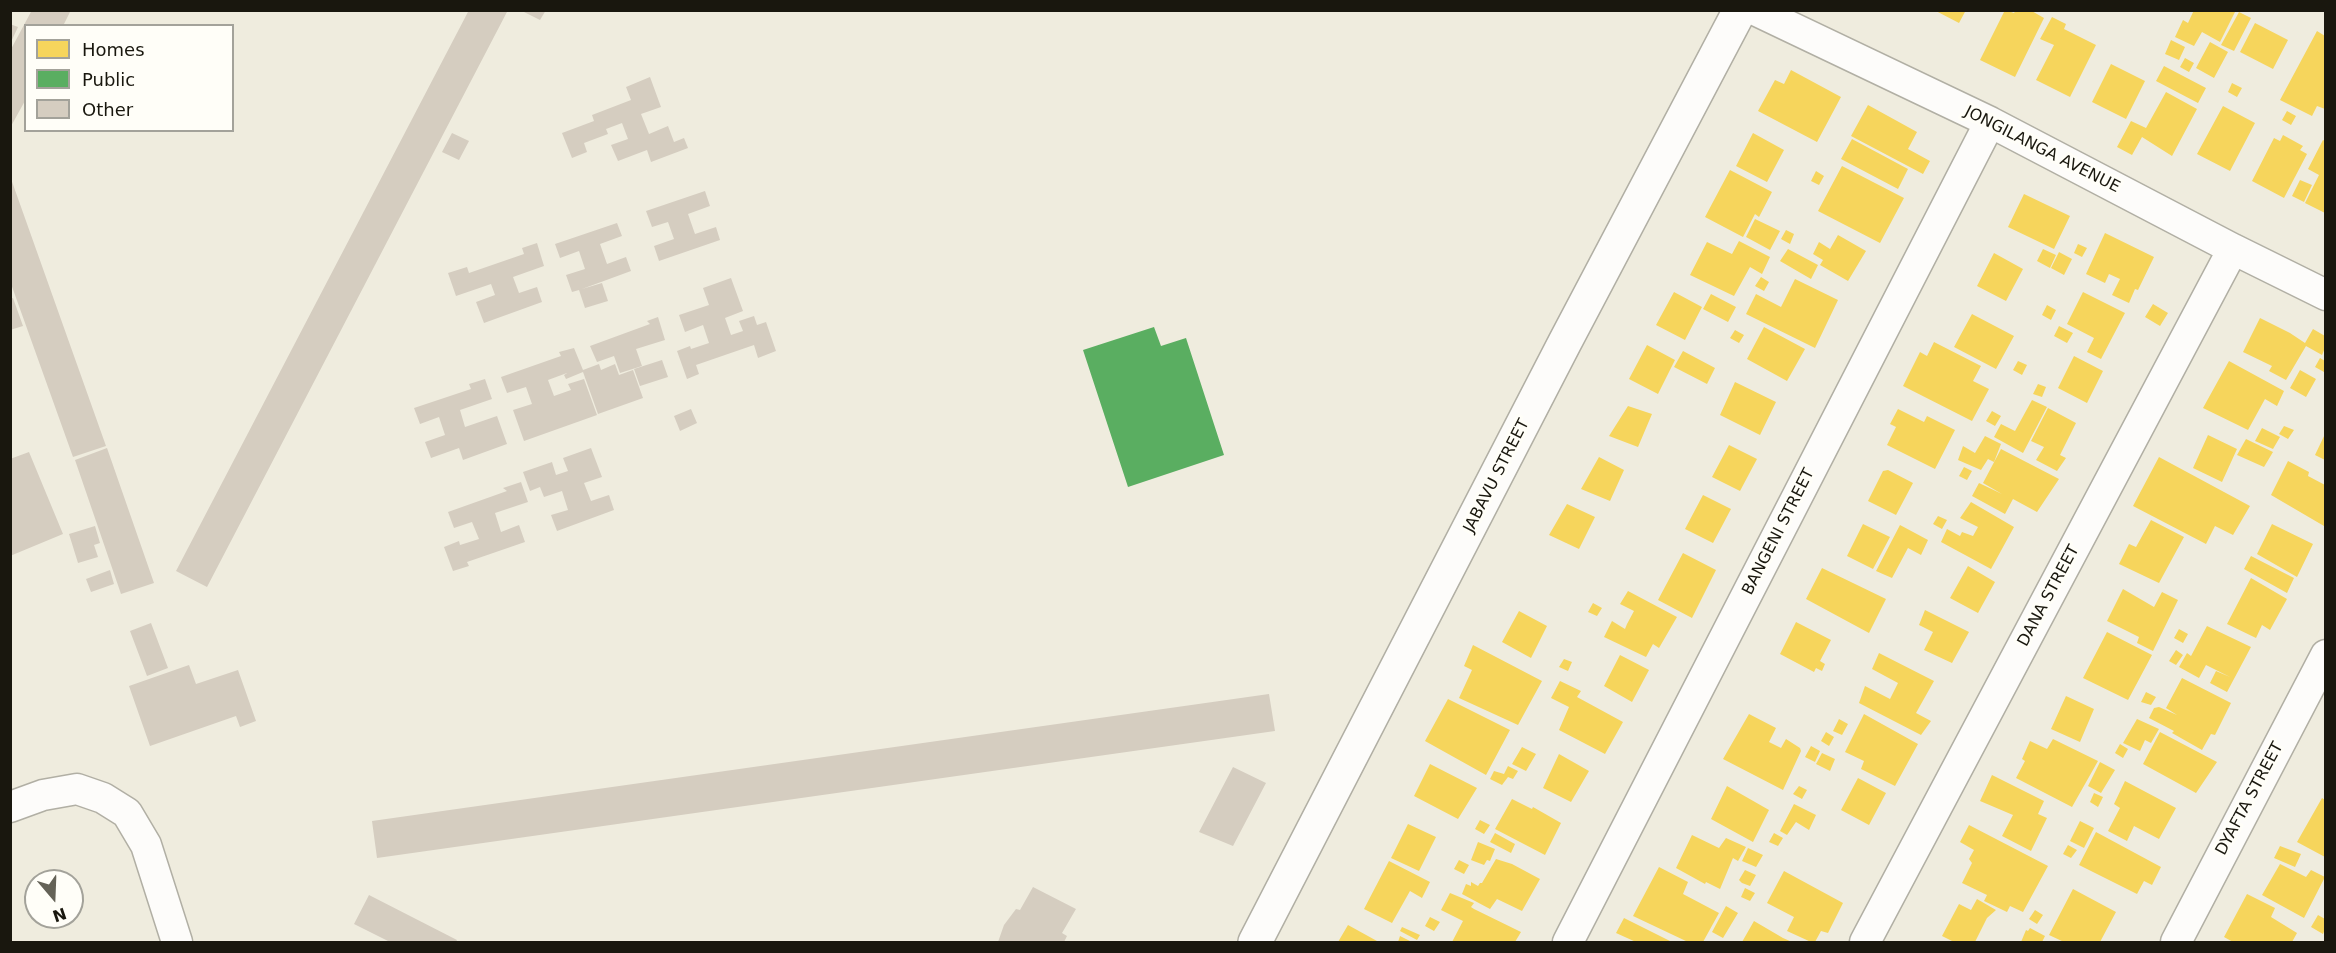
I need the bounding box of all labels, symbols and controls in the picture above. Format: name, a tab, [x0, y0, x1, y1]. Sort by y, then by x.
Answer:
legend	[24, 24, 234, 132]
text: Homes	[82, 39, 145, 60]
text: Public	[82, 69, 135, 90]
text: Other	[82, 99, 133, 120]
street label: JONGILANGA AVENUE	[1961, 102, 2123, 198]
street label: JABAVU STREET	[1460, 416, 1534, 536]
street label: BANGENI STREET	[1739, 466, 1819, 598]
street label: DANA STREET	[2014, 542, 2084, 650]
street label: DYAFTA STREET	[2212, 739, 2288, 859]
north arrow	[24, 869, 84, 929]
text: N	[50, 903, 69, 926]

